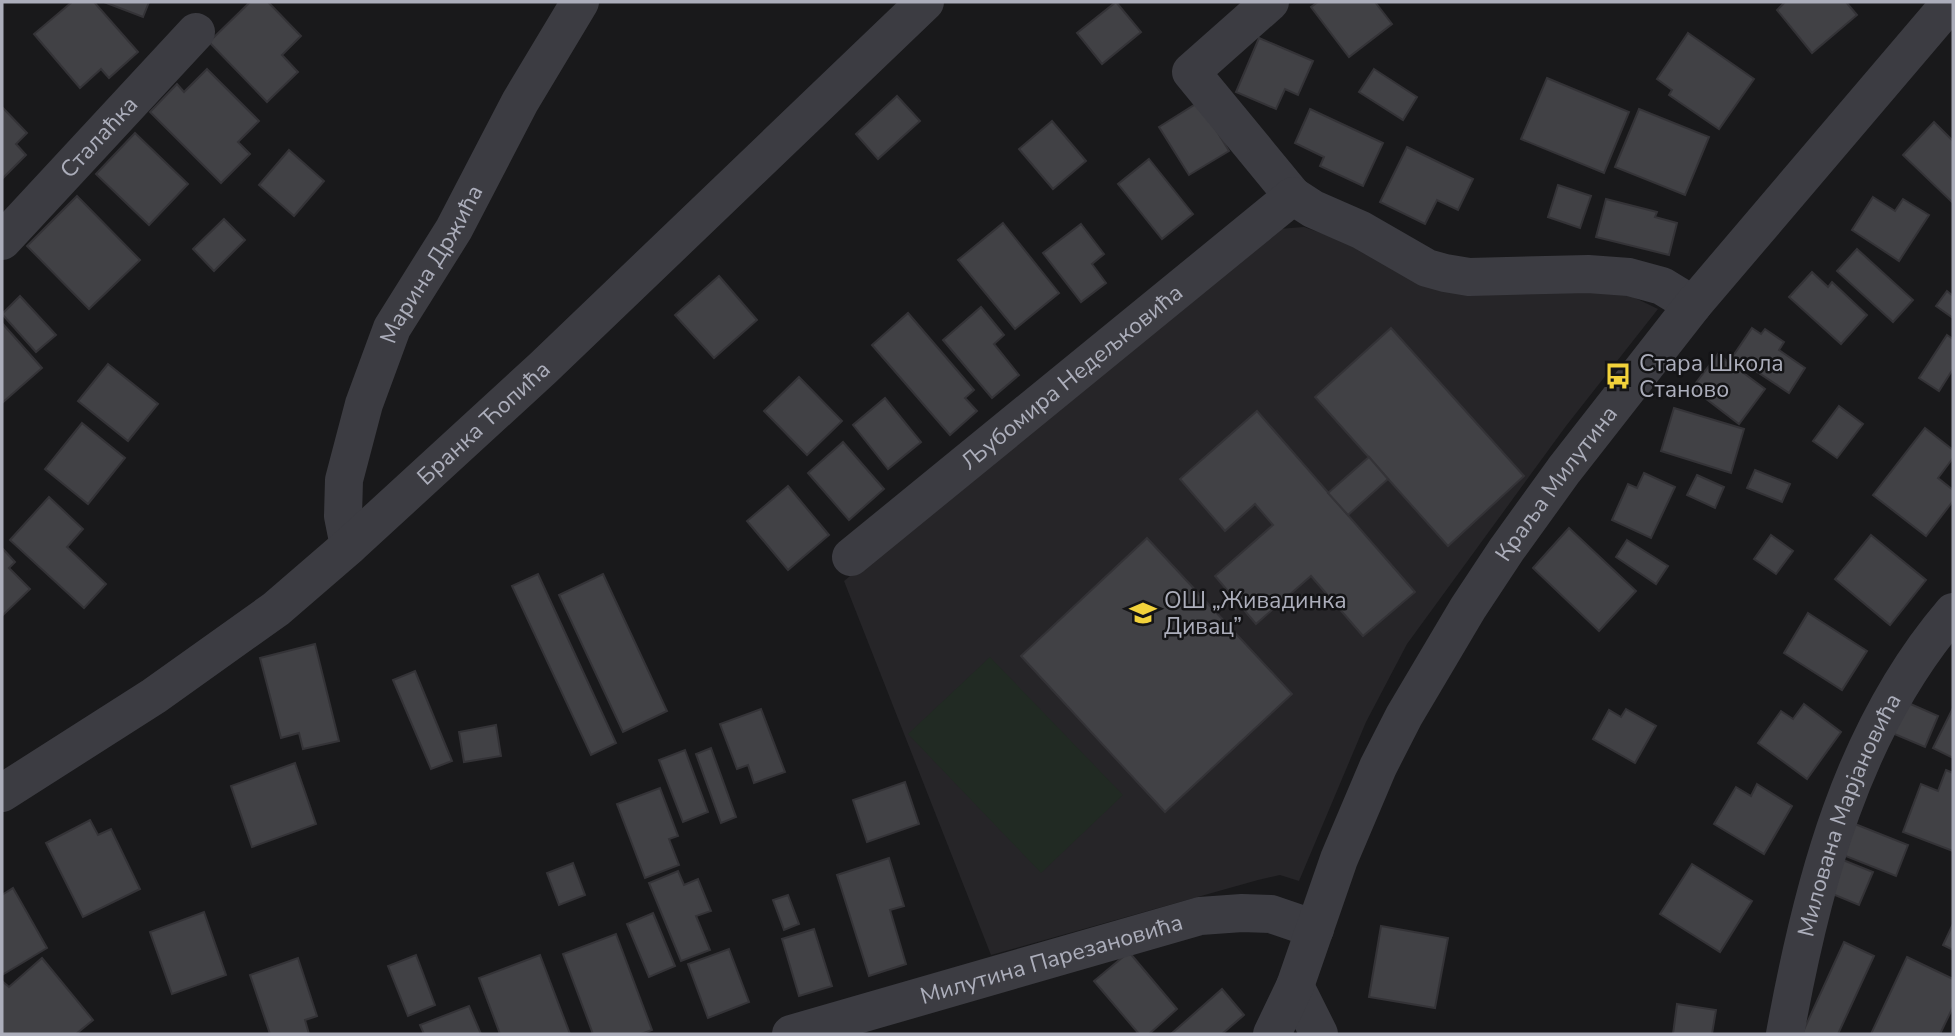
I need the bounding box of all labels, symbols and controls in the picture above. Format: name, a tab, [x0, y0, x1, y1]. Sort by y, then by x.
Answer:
street label: Сталаћка	[53, 89, 145, 185]
street label: Марина Држића	[372, 179, 490, 347]
street label: Љубомира Недељковића	[954, 277, 1189, 477]
place label: Стара Школа Станово	[1639, 348, 1784, 405]
street label: Бранка Ћопића	[410, 354, 557, 492]
bus stop icon: Стара Школа Станово	[1603, 361, 1633, 391]
street label: Краља Милутина	[1488, 399, 1624, 567]
place label: ОШ „Живадинка Дивац”	[1164, 585, 1347, 642]
school or university icon: ОШ „Живадинка Дивац”	[1128, 598, 1158, 628]
street label: Милована Марјановића	[1790, 687, 1908, 940]
street label: Милутина Парезановића	[916, 906, 1186, 1011]

